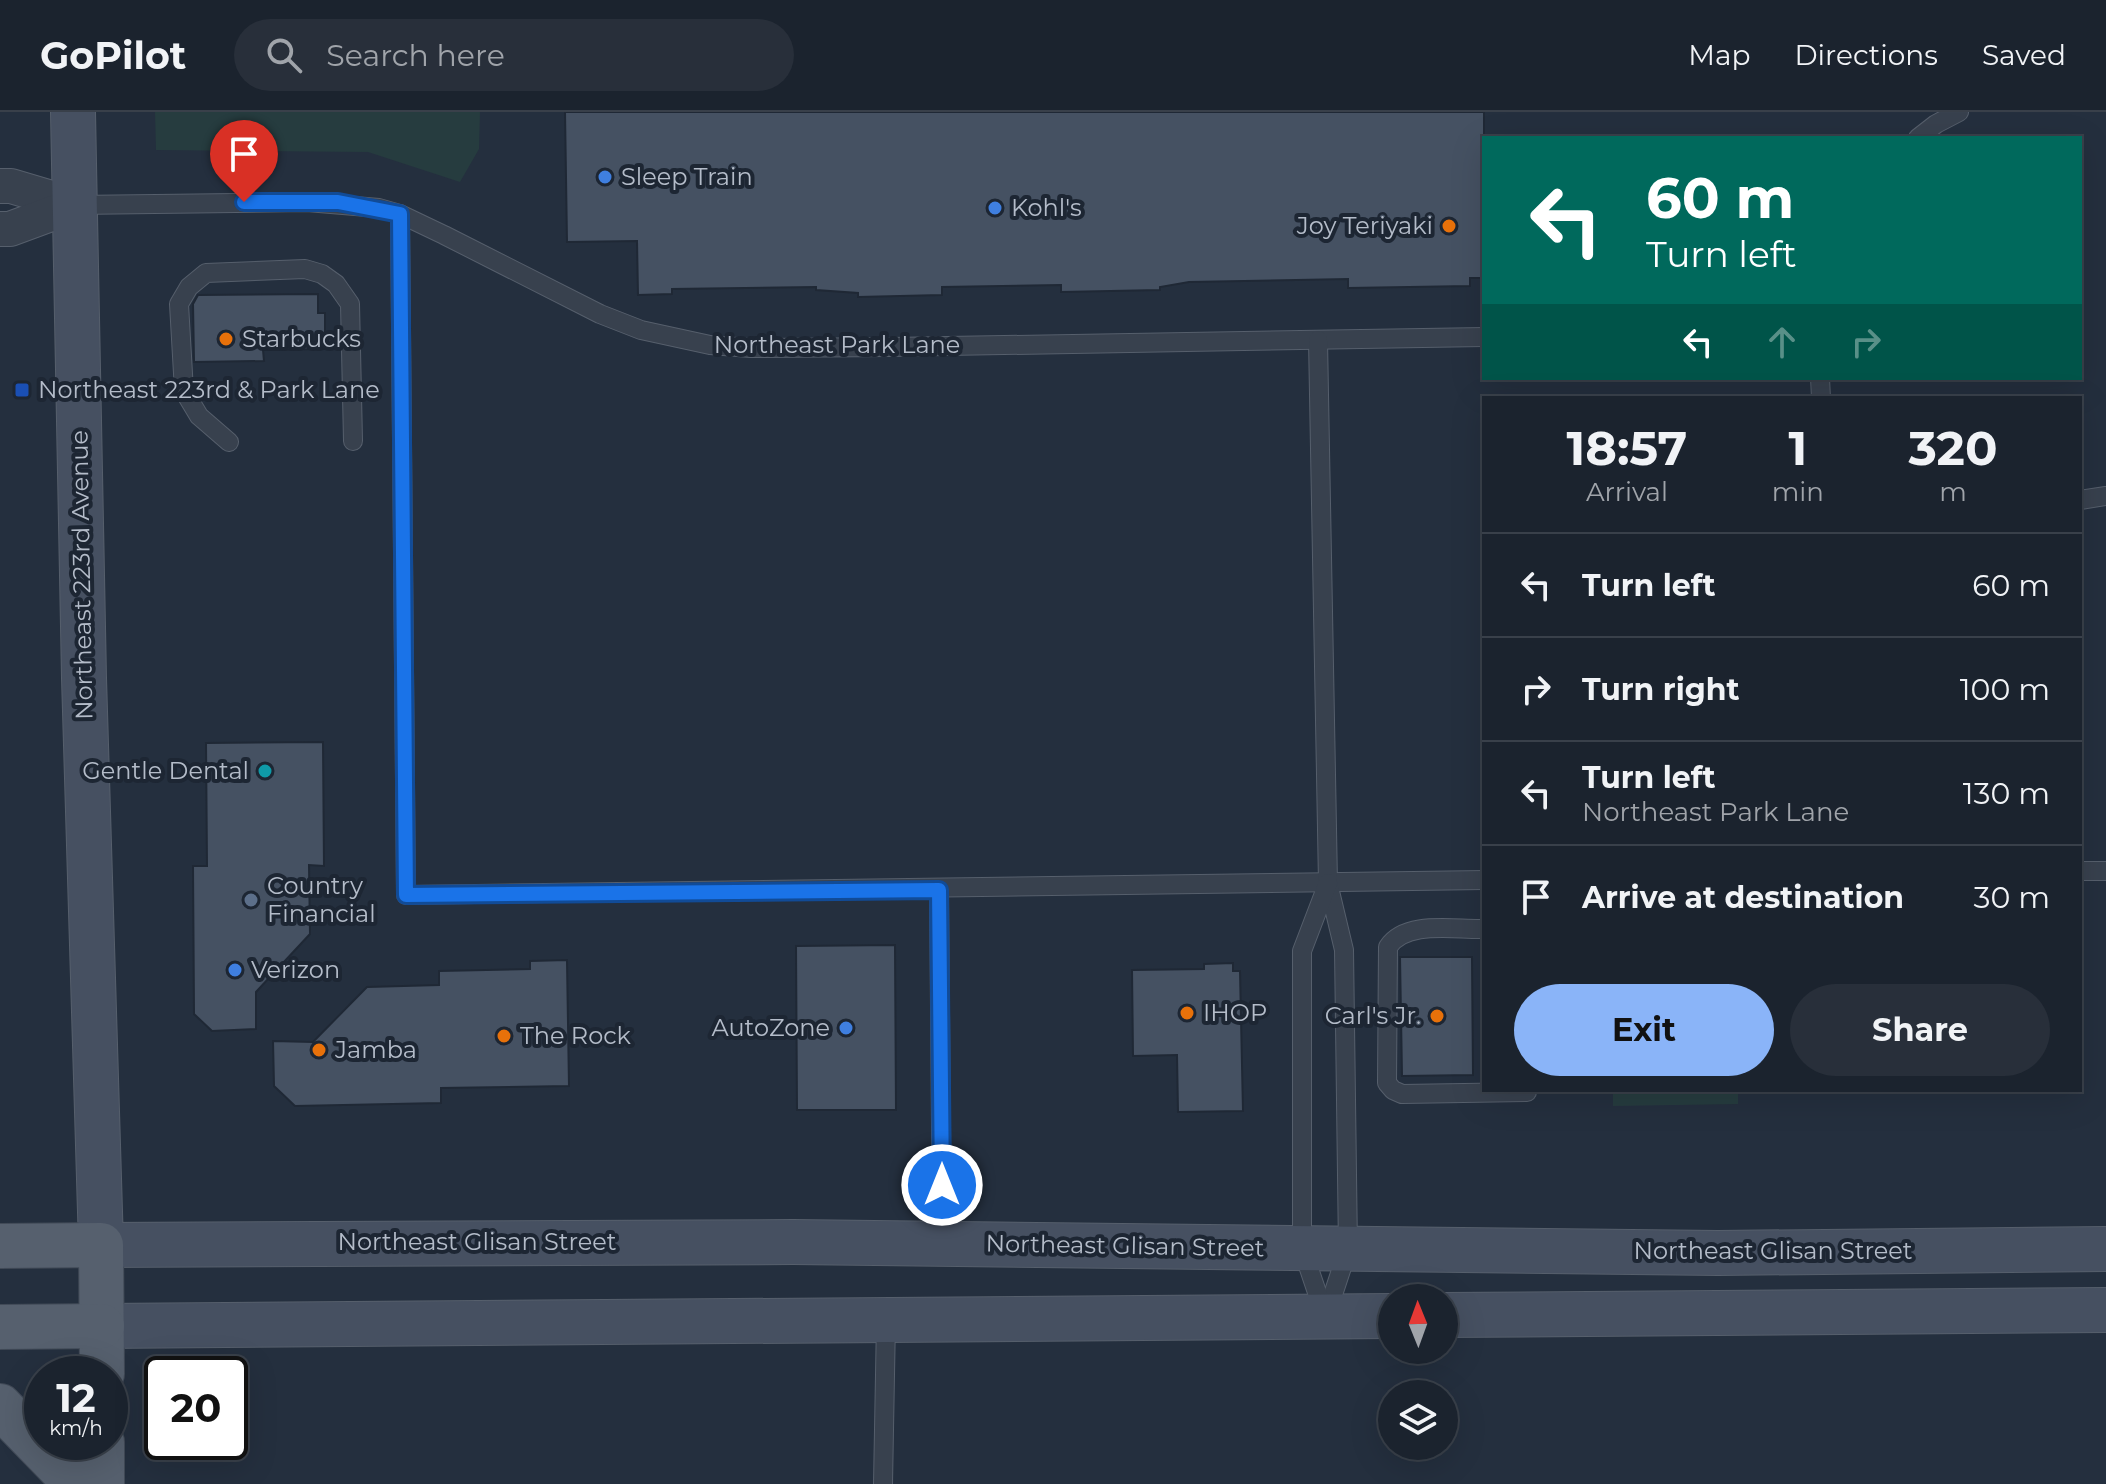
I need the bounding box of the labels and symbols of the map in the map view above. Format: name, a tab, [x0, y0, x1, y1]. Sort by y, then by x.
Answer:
pin	[210, 120, 278, 202]
place label: Sleep Train	[621, 162, 753, 191]
marker: Sleep Train	[596, 168, 614, 186]
place label: Kohl's	[1011, 193, 1082, 222]
marker: Kohl's	[986, 199, 1004, 217]
place label: Joy Teriyaki	[1296, 211, 1433, 240]
marker: Joy Teriyaki	[1440, 217, 1458, 235]
place label: Starbucks	[242, 324, 361, 353]
marker: Starbucks	[217, 330, 235, 348]
street label: Northeast Park Lane	[714, 330, 960, 359]
place label: Northeast 223rd & Park Lane	[38, 375, 380, 404]
marker: Northeast 223rd & Park Lane	[13, 381, 31, 399]
street label: Northeast 223rd Avenue	[64, 430, 99, 720]
place label: Gentle Dental	[82, 756, 249, 785]
marker: Gentle Dental	[256, 762, 274, 780]
place label: Country Financial	[267, 871, 376, 928]
marker: Country Financial	[242, 891, 260, 909]
place label: Verizon	[251, 955, 340, 984]
marker: Verizon	[226, 961, 244, 979]
place label: IHOP	[1203, 998, 1267, 1027]
place label: Carl's Jr.	[1325, 1001, 1421, 1030]
marker: IHOP	[1178, 1004, 1196, 1022]
marker: Carl's Jr.	[1428, 1007, 1446, 1025]
place label: AutoZone	[712, 1013, 830, 1042]
marker: AutoZone	[837, 1019, 855, 1037]
place label: The Rock	[520, 1021, 632, 1050]
marker: The Rock	[495, 1027, 513, 1045]
place label: Jamba	[334, 1035, 417, 1064]
marker: Jamba	[310, 1041, 328, 1059]
position arrow	[900, 1143, 984, 1227]
street label: Northeast Glisan Street	[338, 1227, 617, 1256]
street label: Northeast Glisan Street	[985, 1229, 1265, 1262]
street label: Northeast Glisan Street	[1634, 1236, 1913, 1265]
north arrow	[1378, 1284, 1458, 1364]
speed limit sign: 20	[144, 1356, 248, 1460]

